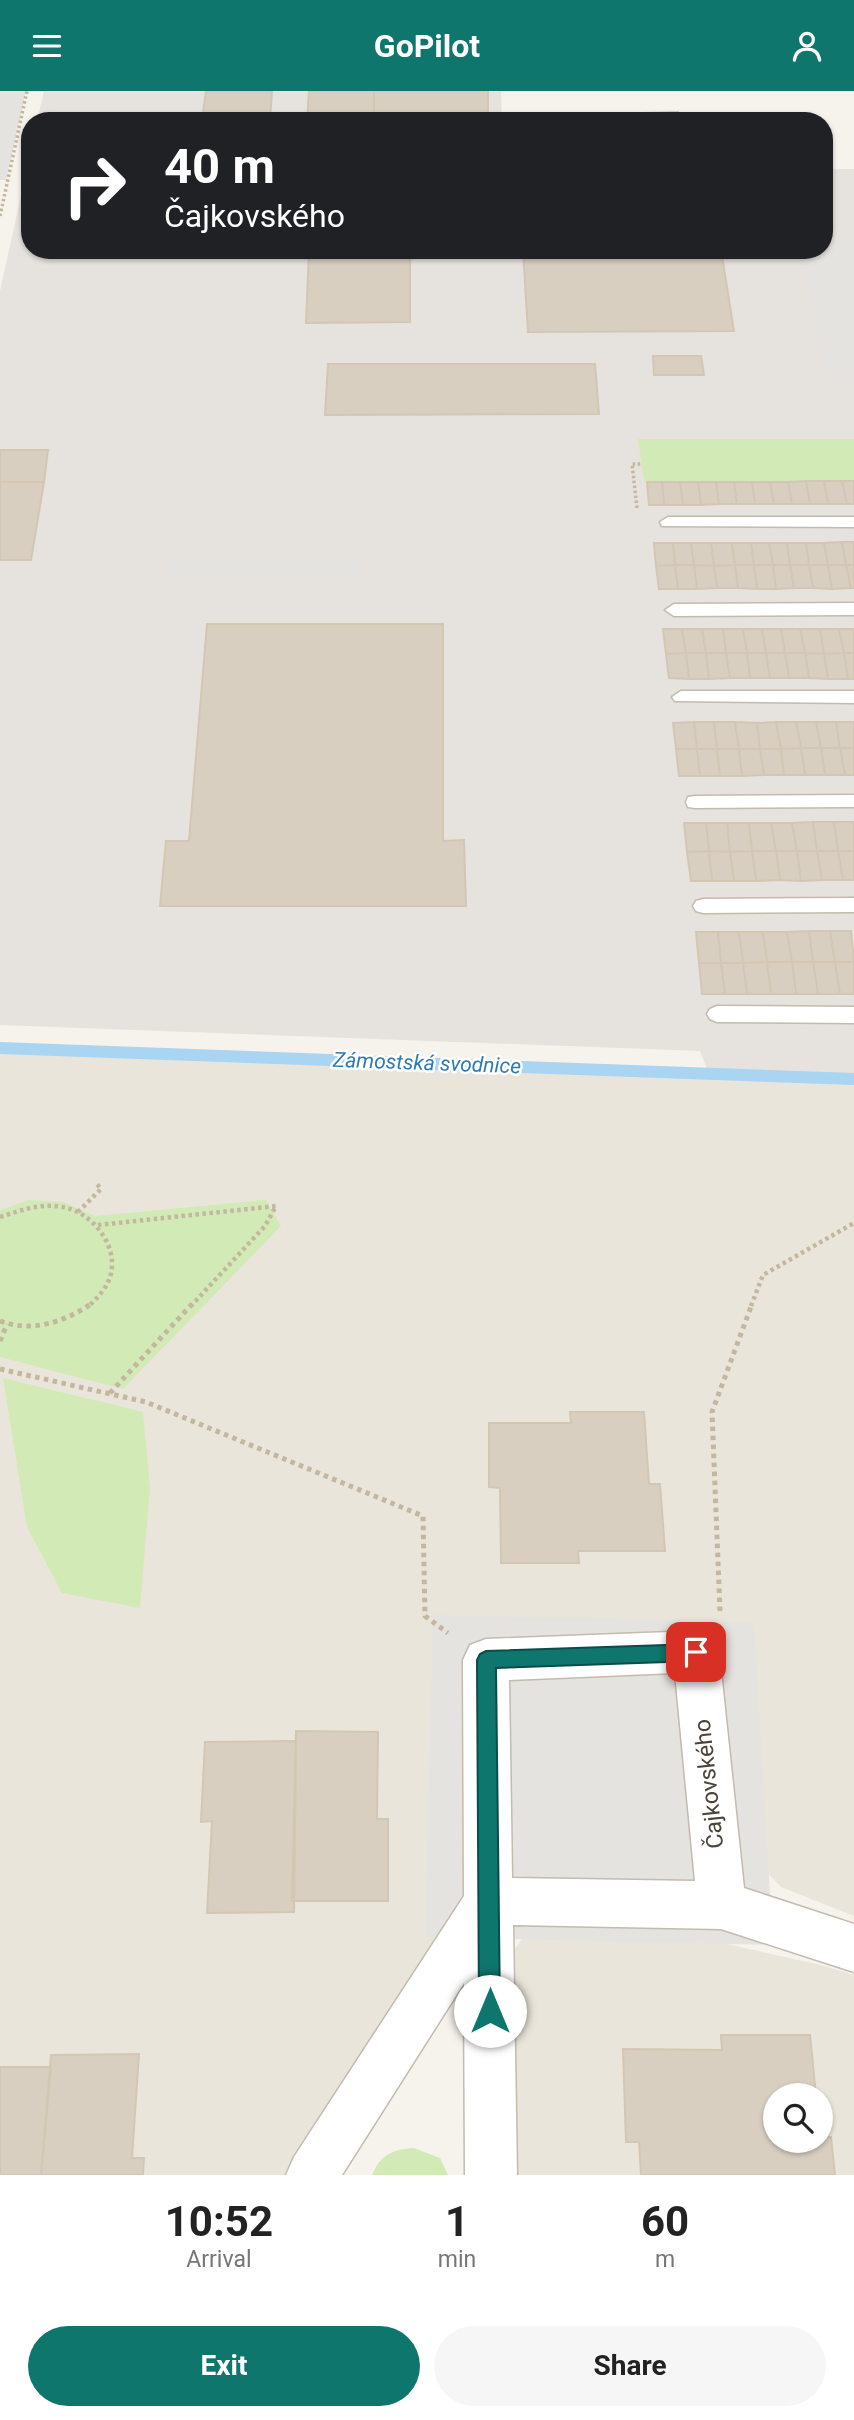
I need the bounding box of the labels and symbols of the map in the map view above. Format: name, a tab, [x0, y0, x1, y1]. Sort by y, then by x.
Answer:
water label: Zámostská svodnice	[332, 1048, 522, 1078]
pin	[666, 1622, 726, 1682]
street label: Čajkovského	[687, 1718, 729, 1850]
position arrow	[453, 1974, 527, 2048]

